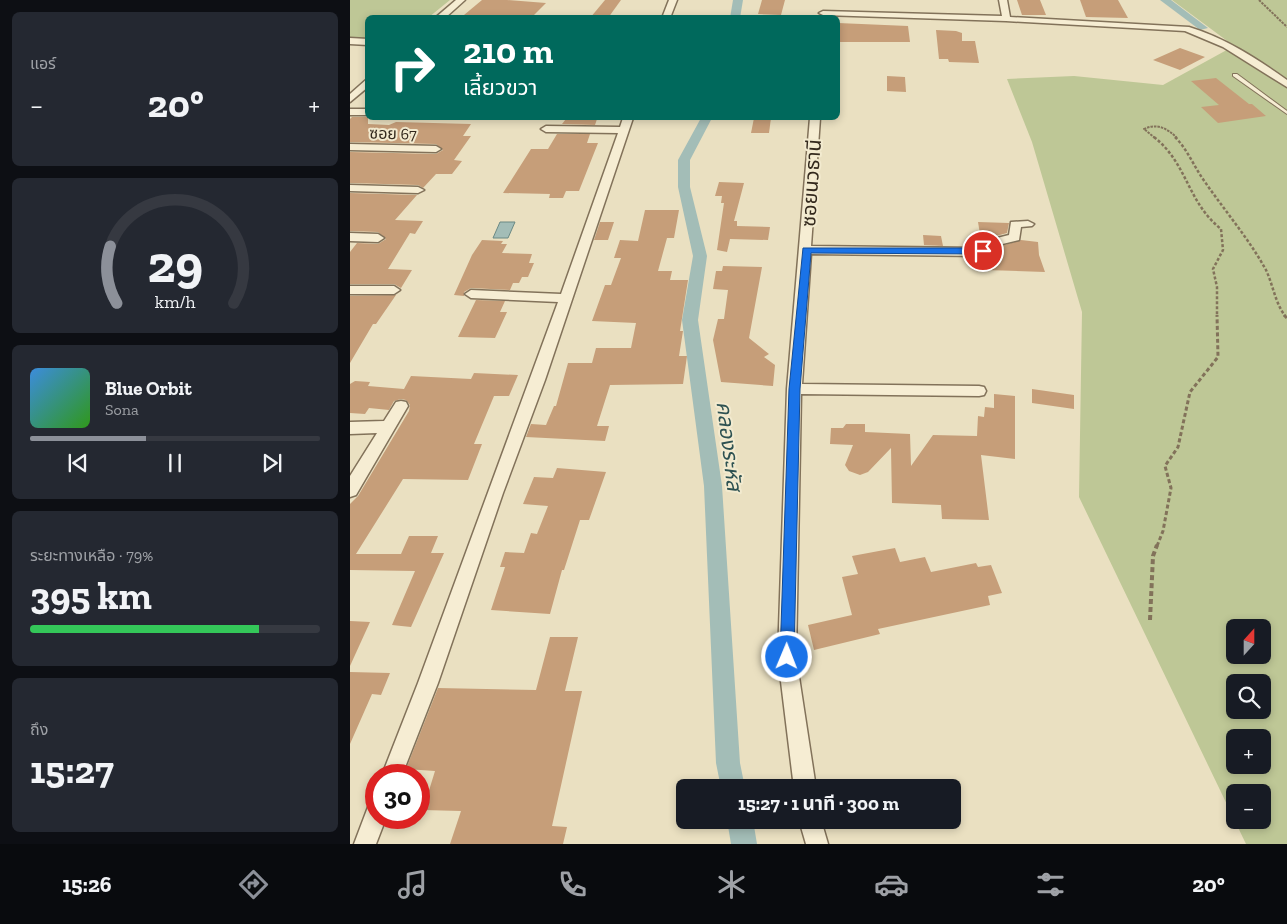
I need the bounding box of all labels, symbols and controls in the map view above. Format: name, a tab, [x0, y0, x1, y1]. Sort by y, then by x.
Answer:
text: 210 m	[463, 30, 553, 72]
icon: right	[380, 35, 445, 100]
text: แอร์	[30, 54, 56, 73]
text: เลี้ยวขวา	[463, 74, 538, 101]
text: 20°	[148, 81, 204, 127]
text: −	[30, 89, 43, 122]
text: +	[308, 89, 320, 122]
street label: ซอย 67	[369, 124, 417, 143]
street label: ซอยนวธานี	[796, 138, 826, 228]
pin	[962, 230, 1004, 272]
text: 29	[147, 233, 203, 295]
icon: arrive	[969, 237, 997, 265]
text: km/h	[155, 291, 195, 313]
text: Blue Orbit	[105, 377, 192, 400]
text: Sona	[105, 400, 139, 419]
water label: คลองระหัส	[712, 400, 748, 495]
icon: previous	[64, 449, 92, 477]
icon: pause	[161, 449, 189, 477]
icon: next	[258, 449, 286, 477]
text: ระยะทางเหลือ · 79%	[30, 546, 153, 565]
text: 395 km	[30, 573, 152, 619]
north arrow	[1226, 619, 1271, 664]
map controls	[1226, 619, 1271, 829]
position arrow	[760, 630, 812, 682]
button: search	[1226, 674, 1271, 719]
text: ถึง	[30, 720, 48, 739]
button: +	[1226, 729, 1271, 774]
text: 15:27	[30, 747, 114, 793]
speed limit sign: 30	[365, 764, 430, 829]
button: −	[1226, 784, 1271, 829]
text: 15:27 · 1 นาที · 300 m	[738, 792, 899, 815]
icon: directions	[236, 867, 271, 902]
icon: music	[395, 867, 430, 902]
icon: phone	[555, 867, 590, 902]
icon: climate	[714, 867, 749, 902]
icon: car	[874, 867, 909, 902]
icon: filters	[1033, 867, 1068, 902]
text: 15:26	[62, 871, 112, 898]
text: 20°	[1192, 871, 1225, 898]

